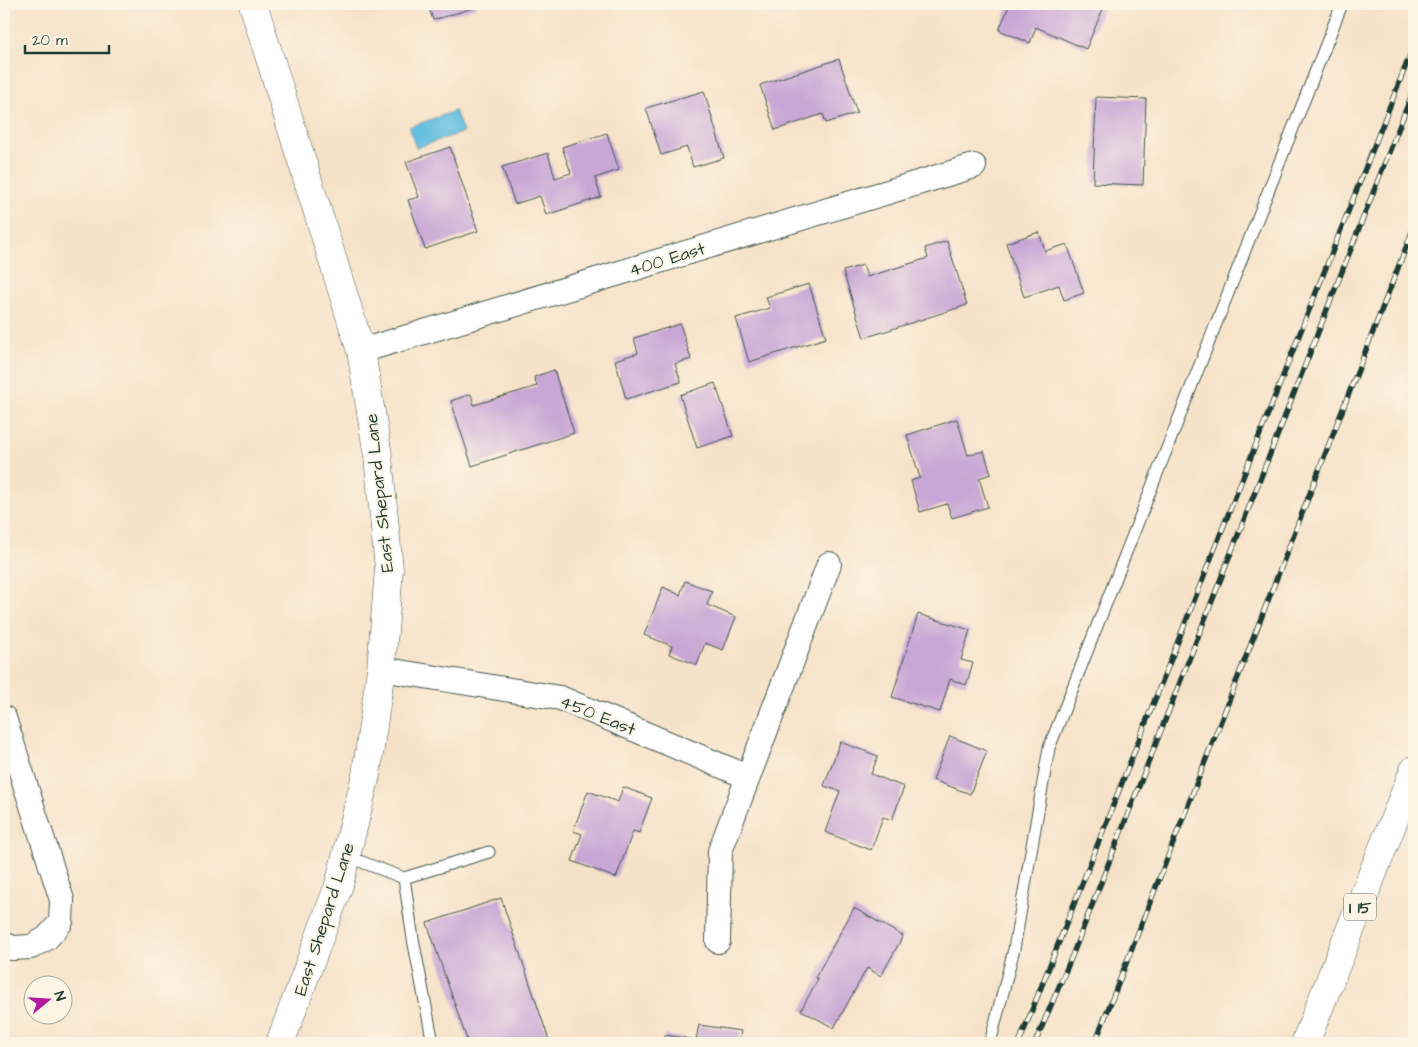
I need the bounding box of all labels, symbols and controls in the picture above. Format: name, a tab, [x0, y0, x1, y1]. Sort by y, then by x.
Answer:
scale bar	[25, 22, 109, 54]
text: 20 m	[32, 30, 68, 51]
street label: 400 East	[626, 236, 709, 283]
street label: East Shepard Lane	[359, 412, 400, 574]
street label: 450 East	[556, 689, 640, 742]
street label: East Shepard Lane	[288, 839, 361, 999]
road number: I 15	[1344, 894, 1376, 920]
north arrow	[22, 974, 72, 1024]
text: N	[49, 989, 70, 1004]

